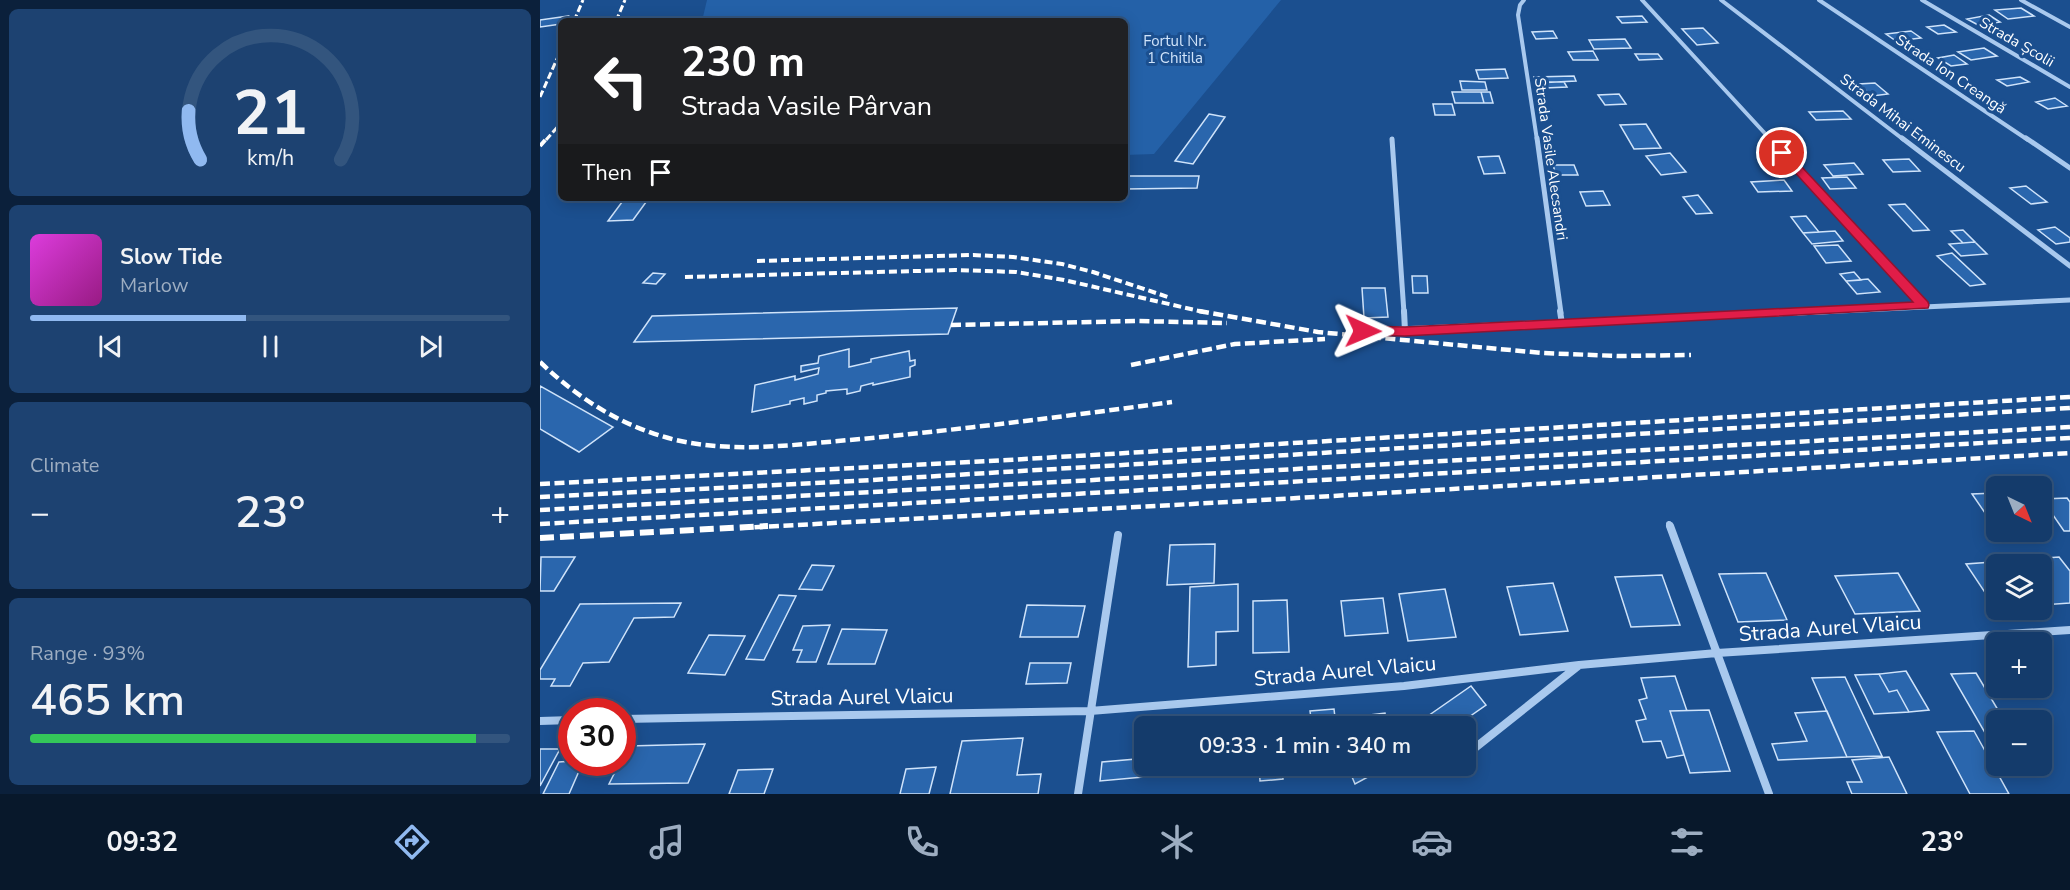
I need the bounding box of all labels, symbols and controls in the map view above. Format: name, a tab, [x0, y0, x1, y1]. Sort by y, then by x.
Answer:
street label: Strada Școlii	[1976, 12, 2058, 72]
street label: Strada Ion Creangă	[1892, 30, 2010, 118]
park label: Fortul Nr. 1 Chitila	[1143, 31, 1207, 68]
text: 230 m	[681, 34, 805, 91]
icon: left	[582, 42, 660, 120]
street label: Strada Mihai Eminescu	[1836, 69, 1970, 177]
text: 21	[233, 71, 307, 156]
street label: Strada Vasile Alecsandri	[1530, 76, 1572, 242]
text: Strada Vasile Pârvan	[681, 88, 932, 125]
pin	[1756, 127, 1807, 178]
icon: arrive	[1765, 136, 1798, 169]
text: km/h	[246, 143, 294, 173]
icon: arrive	[644, 156, 677, 189]
text: Then	[582, 158, 632, 188]
text: Slow Tide	[120, 242, 222, 272]
text: Marlow	[120, 272, 188, 299]
position arrow	[1331, 299, 1395, 363]
icon: previous	[94, 330, 127, 363]
icon: pause	[254, 330, 287, 363]
icon: next	[414, 330, 447, 363]
text: Climate	[30, 452, 99, 479]
north arrow	[1986, 476, 2052, 542]
map controls	[1986, 476, 2052, 776]
text: 23°	[235, 482, 305, 543]
text: −	[30, 491, 50, 536]
text: +	[490, 491, 510, 536]
button: layers	[1986, 554, 2052, 620]
street label: Strada Aurel Vlaicu	[1738, 608, 1922, 648]
button: +	[1986, 632, 2052, 698]
text: Range · 93%	[30, 640, 145, 667]
street label: Strada Aurel Vlaicu	[1253, 649, 1437, 693]
text: 465 km	[30, 670, 185, 731]
street label: Strada Aurel Vlaicu	[770, 681, 954, 713]
speed limit sign: 30	[558, 698, 636, 776]
button: −	[1986, 710, 2052, 776]
text: 09:33 · 1 min · 340 m	[1199, 731, 1411, 761]
icon: directions	[391, 821, 433, 863]
icon: music	[646, 821, 688, 863]
icon: phone	[901, 821, 943, 863]
icon: climate	[1156, 821, 1198, 863]
icon: car	[1411, 821, 1453, 863]
icon: filters	[1666, 821, 1708, 863]
text: 09:32	[106, 824, 178, 861]
text: 23°	[1921, 824, 1963, 861]

